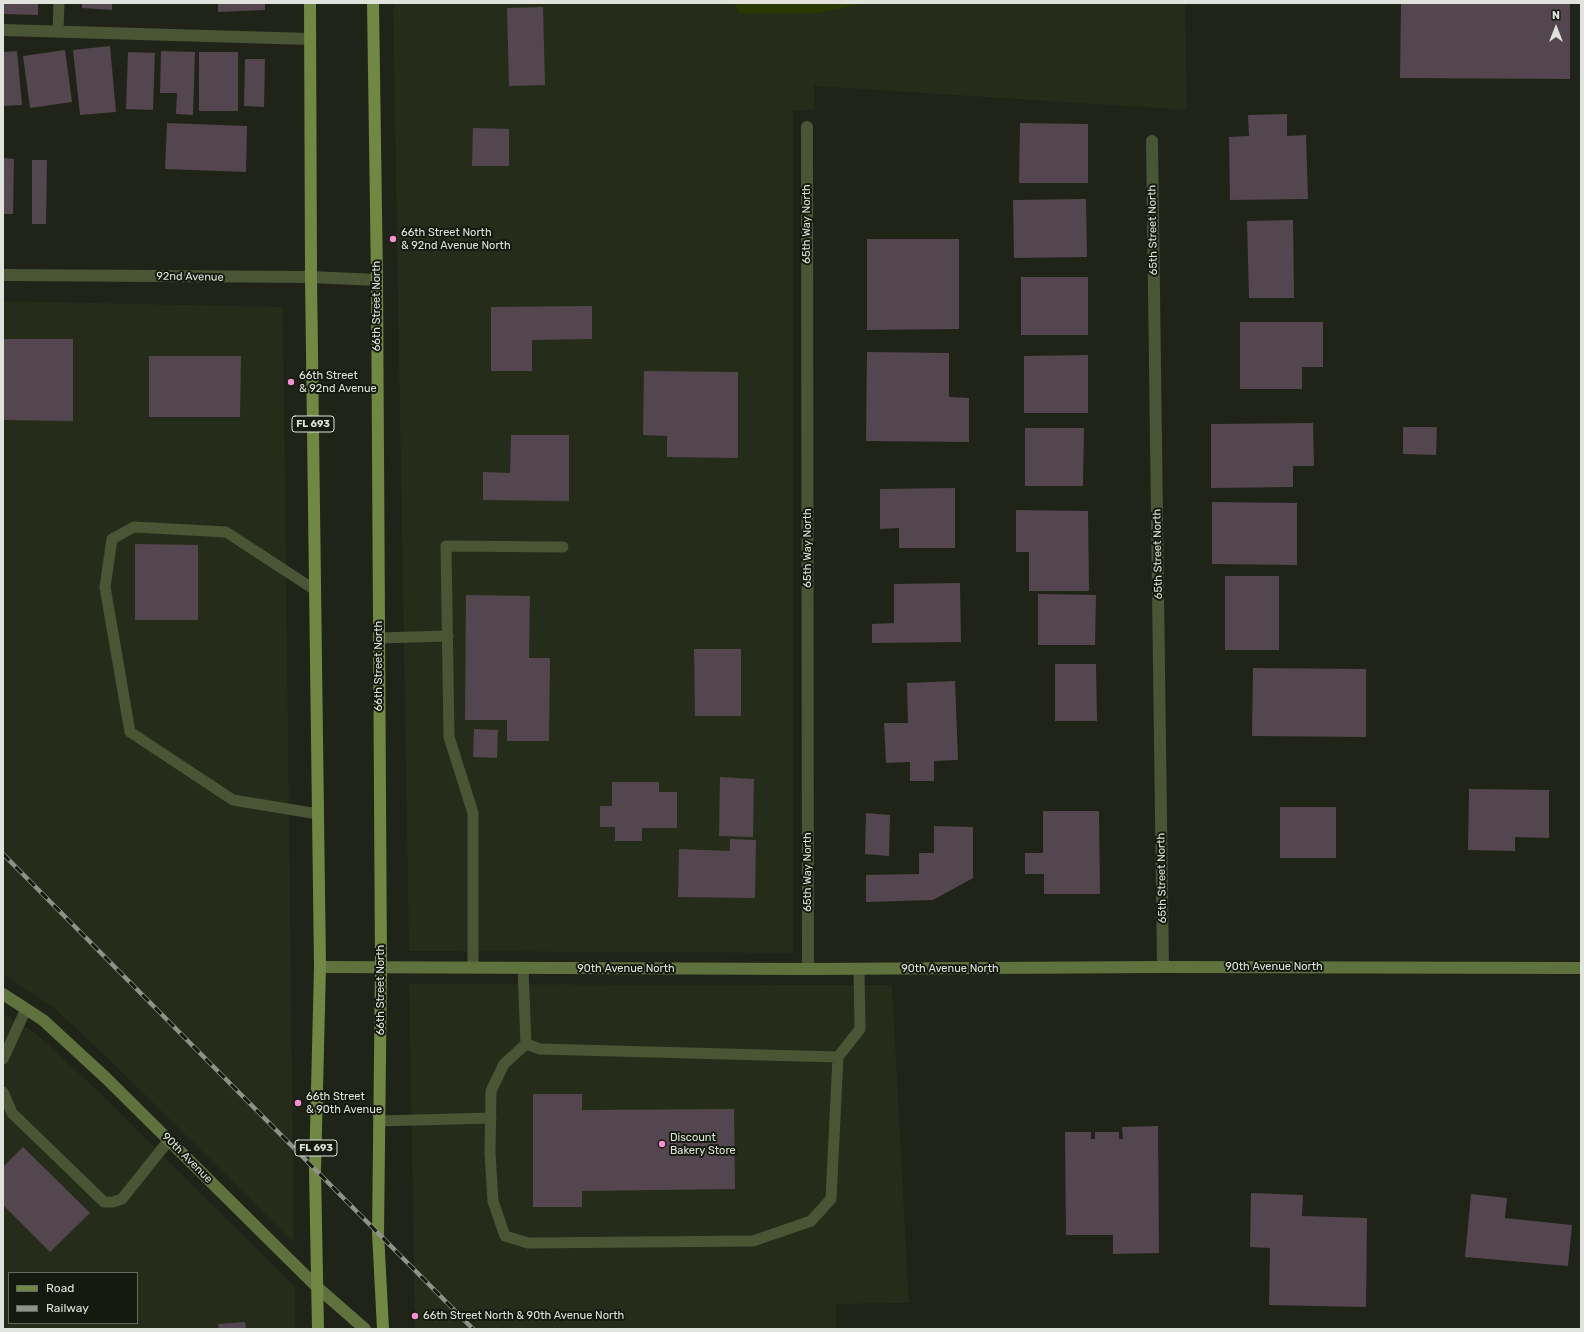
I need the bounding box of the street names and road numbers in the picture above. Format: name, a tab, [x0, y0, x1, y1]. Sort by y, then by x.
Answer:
street label: 65th Way North	[800, 184, 814, 264]
street label: 65th Street North	[1146, 185, 1160, 275]
street label: 66th Street North	[370, 261, 384, 351]
street label: 92nd Avenue	[156, 270, 224, 284]
road number: FL 693	[292, 416, 334, 432]
street label: 65th Way North	[801, 508, 815, 588]
street label: 65th Street North	[1151, 509, 1165, 599]
street label: 66th Street North	[372, 621, 386, 711]
street label: 65th Way North	[801, 832, 815, 912]
street label: 65th Street North	[1155, 833, 1169, 923]
street label: 66th Street North	[374, 945, 388, 1035]
street label: 90th Avenue North	[1225, 960, 1323, 974]
street label: 90th Avenue North	[577, 962, 675, 976]
street label: 90th Avenue North	[901, 962, 999, 976]
street label: 90th Avenue	[159, 1130, 215, 1186]
road number: FL 693	[295, 1140, 337, 1156]

